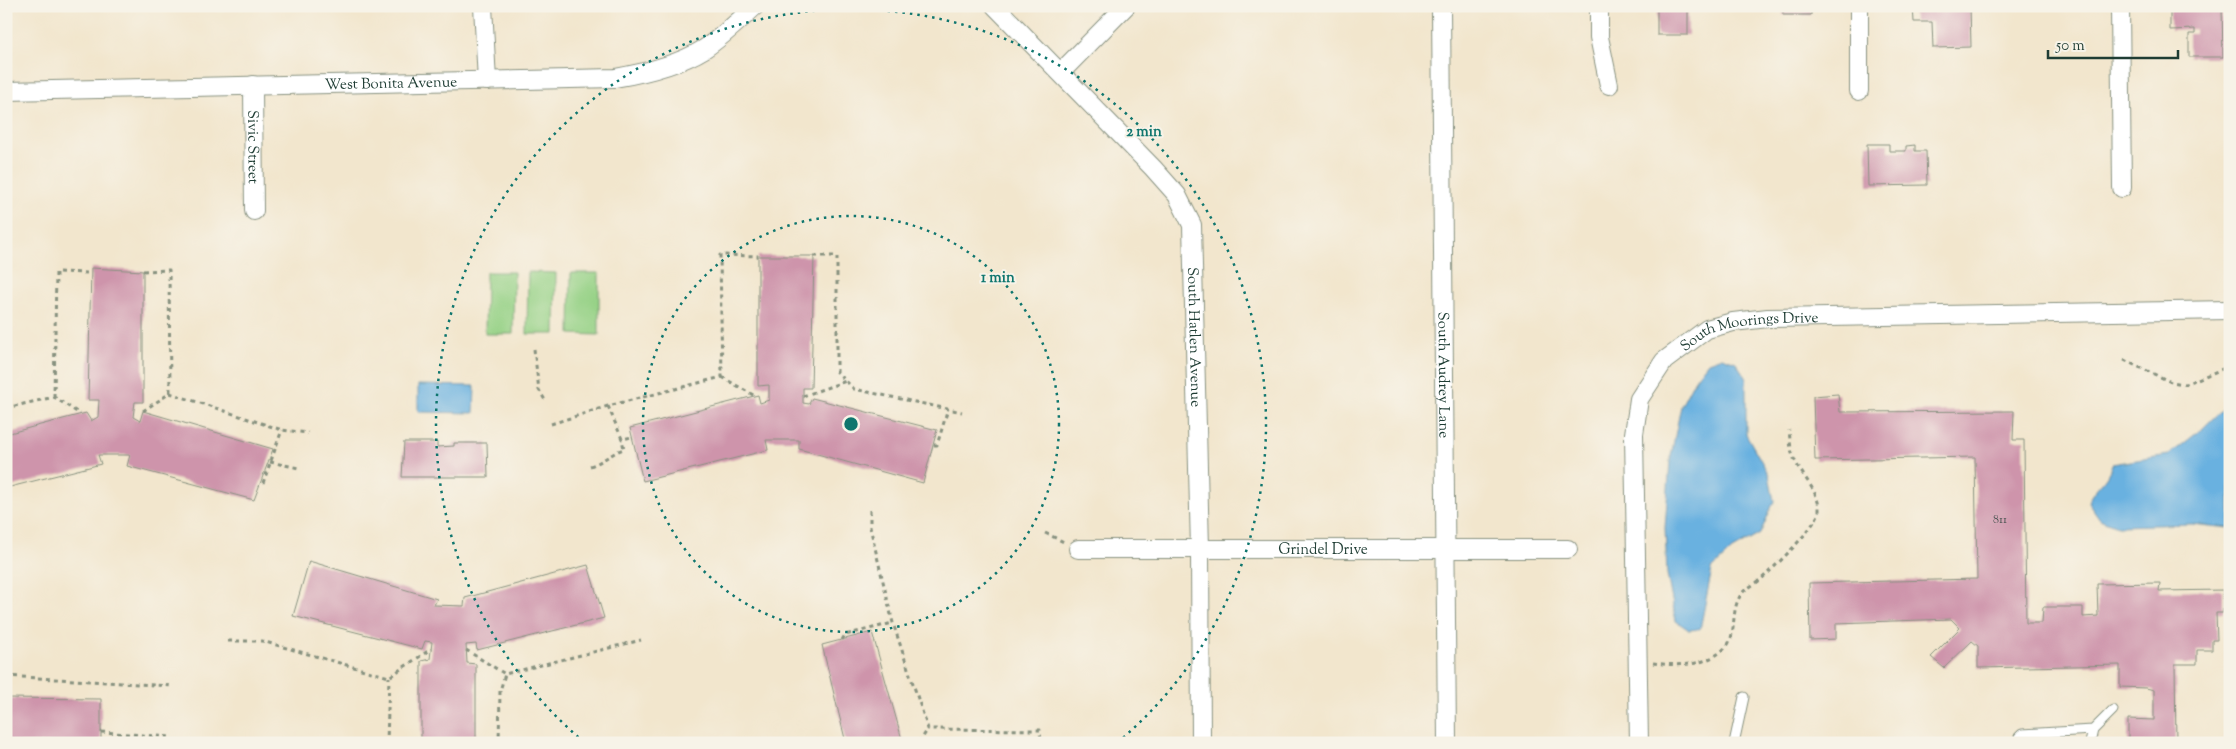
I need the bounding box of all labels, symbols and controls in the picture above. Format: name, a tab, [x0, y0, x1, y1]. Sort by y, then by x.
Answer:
scale bar	[2048, 28, 2178, 60]
text: 50 m	[2055, 36, 2085, 57]
street label: West Bonita Avenue	[324, 72, 457, 96]
street label: Sivic Street	[241, 110, 263, 184]
text: 2 min	[1126, 122, 1162, 143]
street label: South Hatlen Avenue	[1181, 267, 1205, 407]
text: 1 min	[981, 268, 1015, 289]
street label: South Moorings Drive	[1676, 308, 1819, 357]
street label: South Audrey Lane	[1431, 312, 1454, 438]
centre of rings	[842, 415, 860, 433]
house number: 811	[1993, 511, 2007, 529]
street label: Grindel Drive	[1278, 540, 1368, 561]

